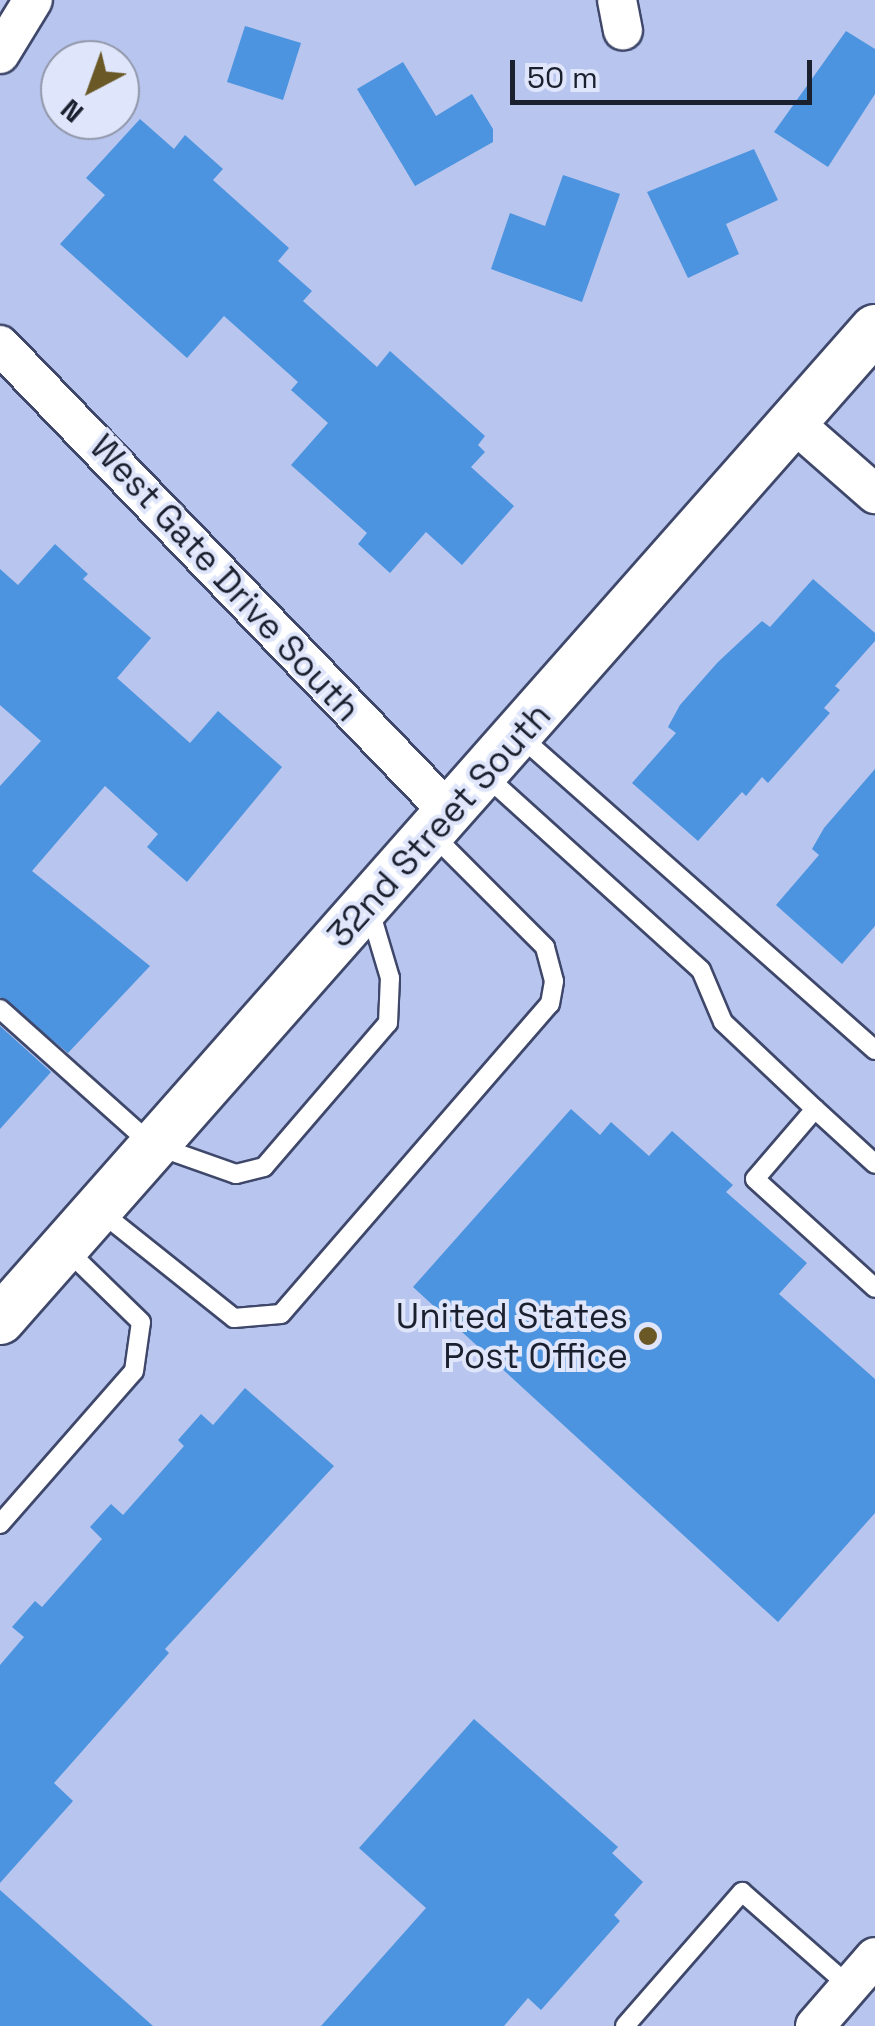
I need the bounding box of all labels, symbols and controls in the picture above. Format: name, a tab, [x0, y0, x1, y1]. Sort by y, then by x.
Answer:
north arrow	[40, 40, 140, 140]
scale bar	[515, 40, 818, 102]
text: 50 m	[527, 58, 598, 97]
text: N	[53, 91, 91, 131]
street label: West Gate Drive South	[81, 426, 369, 730]
street label: 32nd Street South	[319, 695, 559, 955]
place label: United States Post Office	[396, 1295, 628, 1377]
marker: United States Post Office	[637, 1325, 659, 1347]

